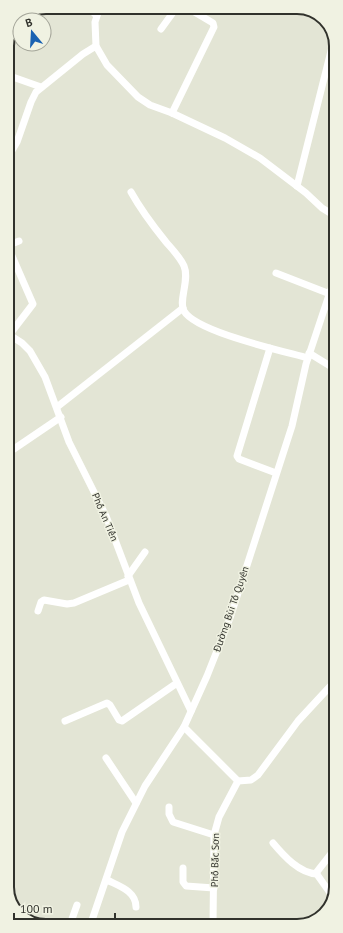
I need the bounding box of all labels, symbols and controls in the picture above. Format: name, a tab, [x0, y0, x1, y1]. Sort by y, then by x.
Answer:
north arrow	[12, 12, 52, 52]
text: B	[24, 15, 35, 30]
street label: Phố An Tiến	[89, 491, 121, 543]
street label: Đường Bùi Tố Quyên	[210, 565, 252, 654]
street label: Phố Bắc Sơn	[208, 833, 222, 887]
scale bar	[14, 895, 115, 921]
text: 100 m	[20, 901, 53, 916]

